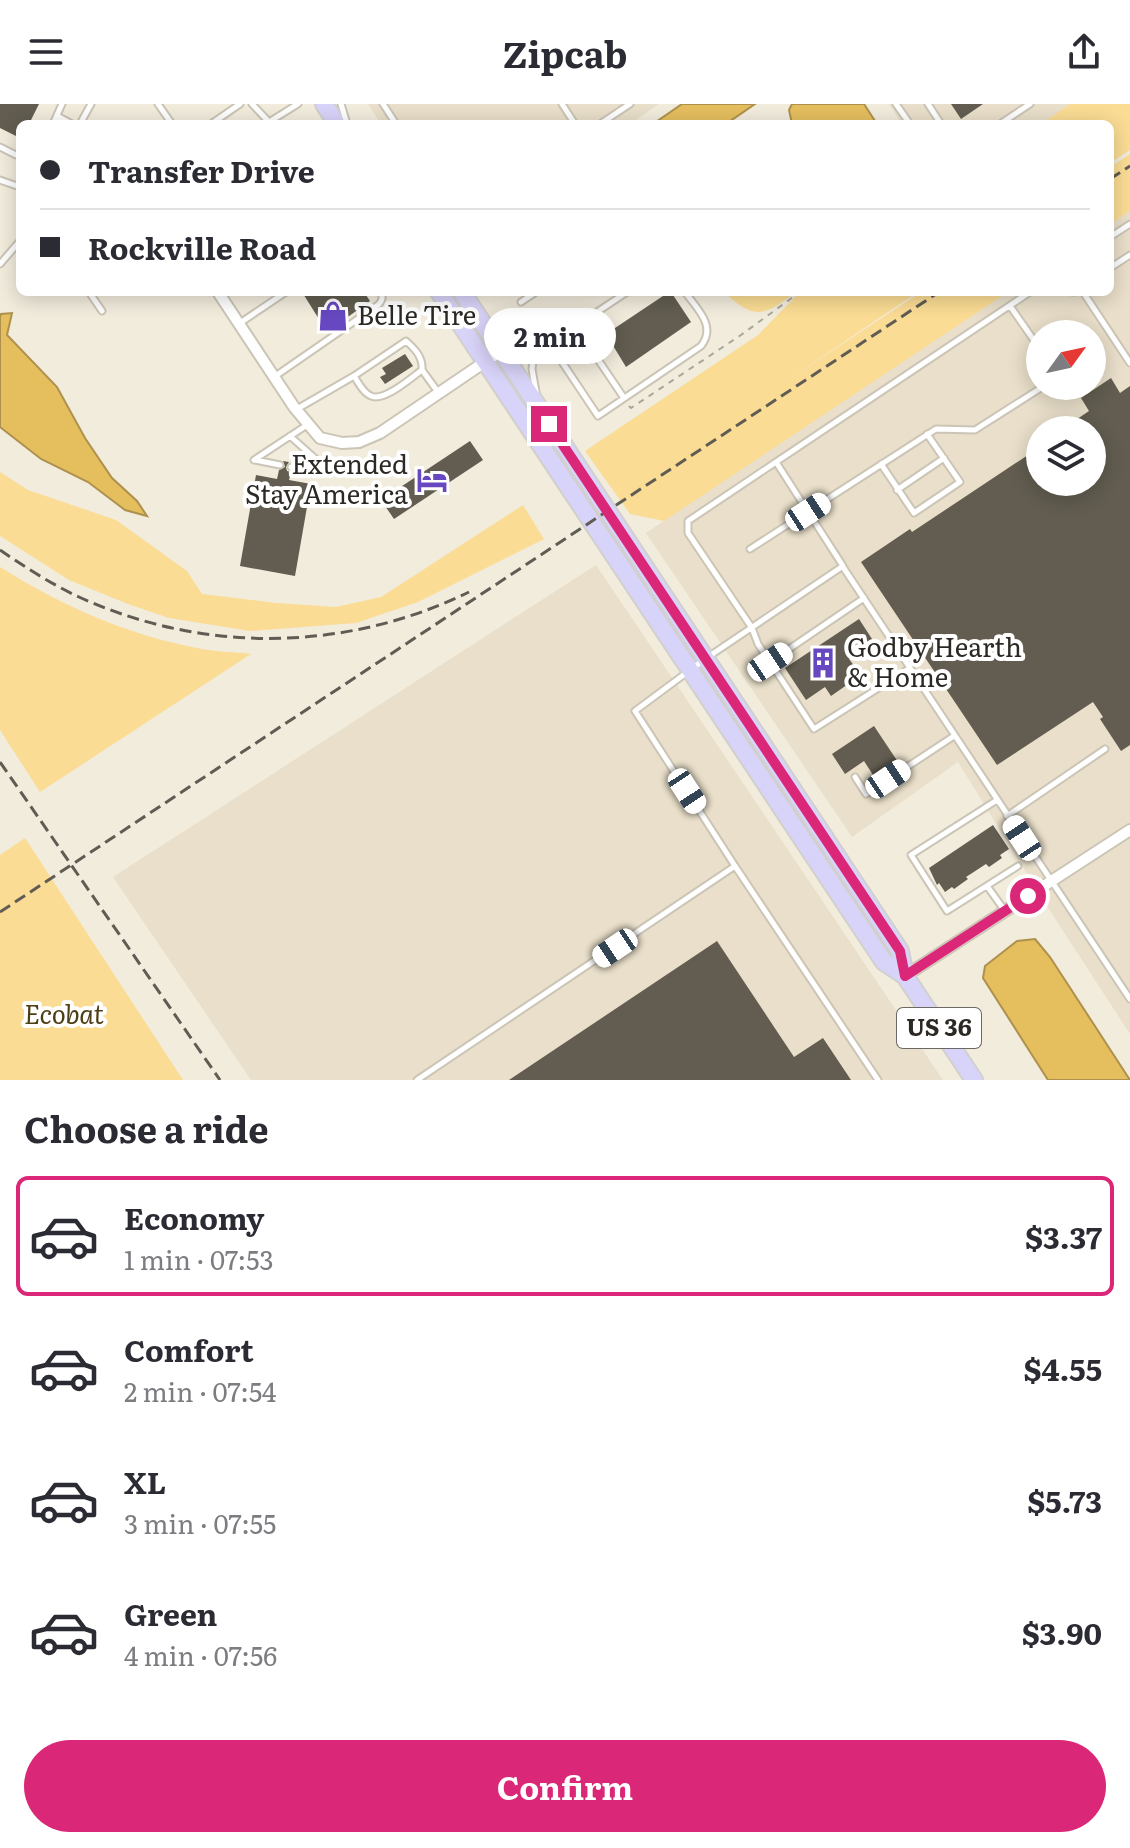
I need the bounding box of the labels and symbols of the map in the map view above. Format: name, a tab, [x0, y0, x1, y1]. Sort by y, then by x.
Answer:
place label: Belle Tire	[357, 294, 476, 333]
shop icon: Belle Tire	[316, 299, 350, 333]
callout: 2 min	[483, 308, 615, 364]
north arrow	[1026, 320, 1106, 400]
route end	[531, 406, 567, 442]
place label: Extended Stay America	[245, 443, 408, 512]
hotel icon: Extended Stay America	[415, 463, 449, 497]
car	[781, 489, 835, 535]
place label: Godby Hearth & Home	[847, 626, 1022, 695]
car	[743, 639, 797, 685]
building icon: Godby Hearth & Home	[806, 646, 840, 680]
car	[861, 756, 915, 802]
car	[664, 764, 710, 818]
car	[999, 811, 1045, 865]
route start	[1010, 878, 1046, 914]
car	[588, 925, 642, 971]
park label: Ecobat	[24, 993, 104, 1032]
road number: US 36	[897, 1008, 981, 1048]

